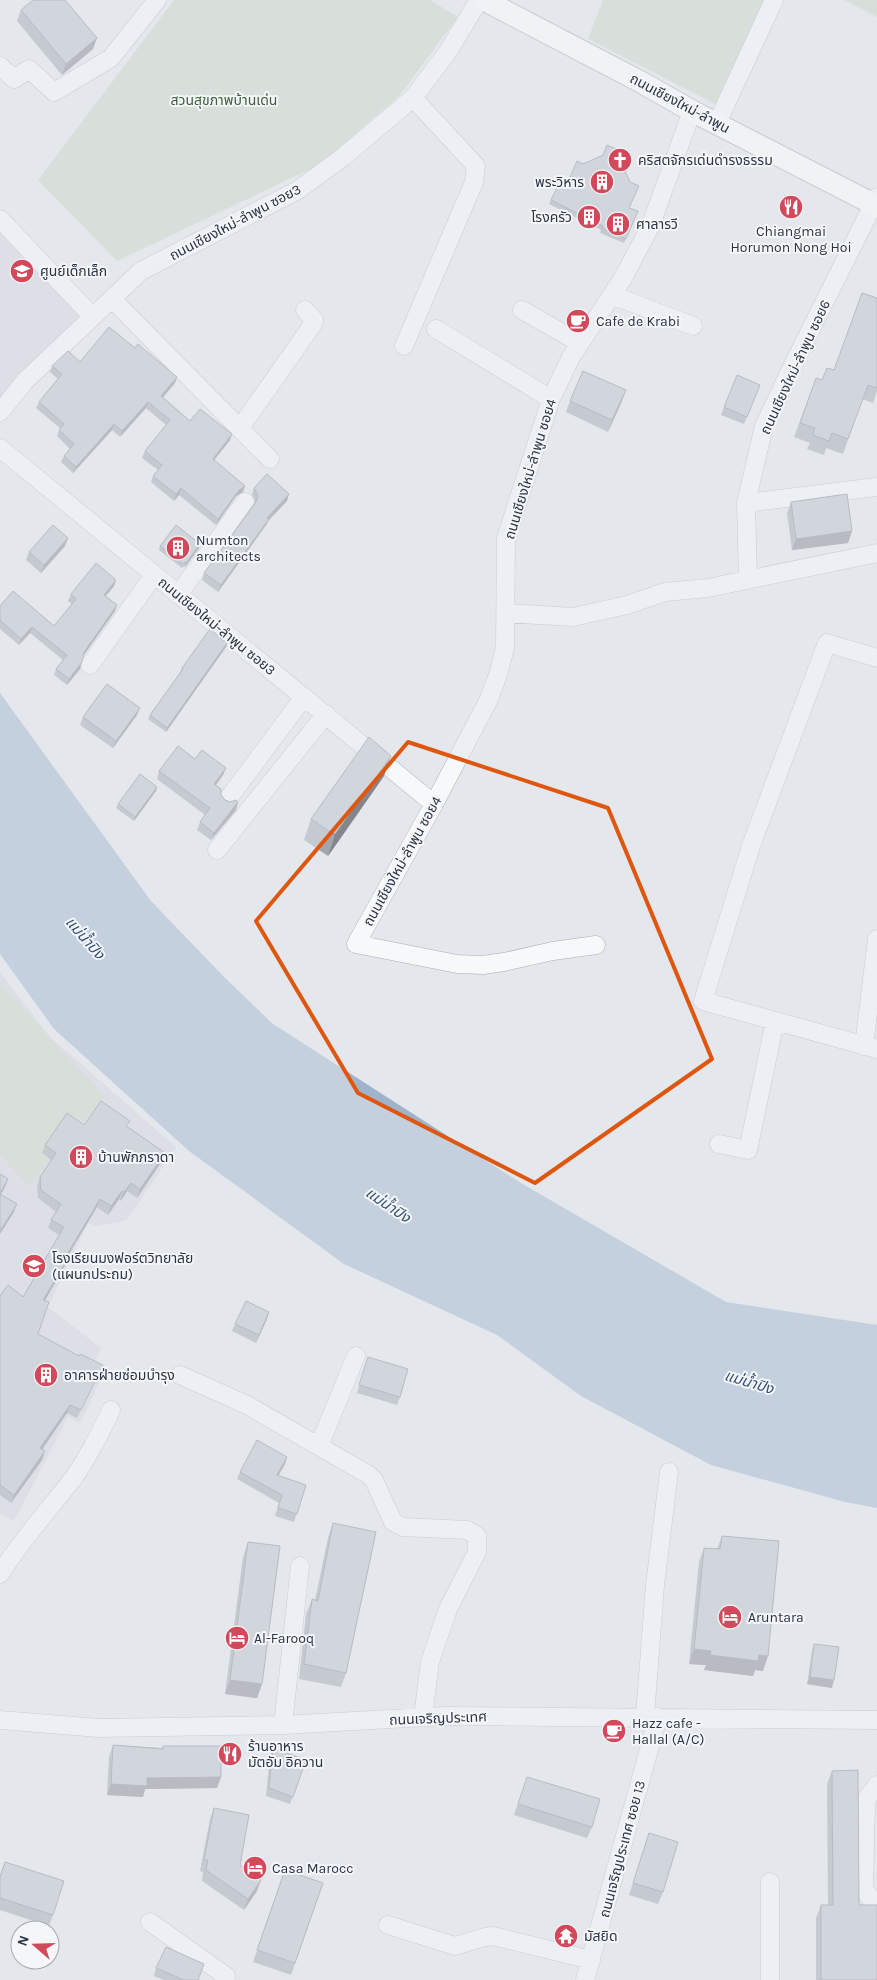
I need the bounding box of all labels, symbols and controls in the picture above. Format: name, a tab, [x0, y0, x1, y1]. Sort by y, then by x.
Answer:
street label: ถนนเชียงใหม่-ลำพูน	[627, 70, 733, 137]
park label: สวนสุขภาพบ้านเด่น	[171, 92, 277, 109]
church icon: คริสตจักรเด่นดำรงธรรม	[607, 147, 633, 173]
place label: คริสตจักรเด่นดำรงธรรม	[638, 152, 773, 169]
building icon: พระวิหาร	[589, 169, 615, 195]
place label: พระวิหาร	[535, 174, 584, 191]
street label: ถนนเชียงใหม่-ลำพูน ซอย3	[167, 181, 304, 264]
restaurant icon: Chiangmai Horumon Nong Hoi	[778, 194, 804, 220]
building icon: โรงครัว	[576, 204, 602, 230]
place label: โรงครัว	[531, 209, 572, 226]
building icon: ศาลารวี	[605, 211, 631, 237]
place label: ศาลารวี	[636, 216, 678, 233]
place label: Chiangmai Horumon Nong Hoi	[730, 223, 852, 256]
school or university icon: ศูนย์เด็กเล็ก	[9, 258, 35, 284]
place label: ศูนย์เด็กเล็ก	[40, 263, 107, 280]
street label: ถนนเชียงใหม่-ลำพูน ซอย6	[757, 297, 834, 437]
cafe icon: Cafe de Krabi	[565, 308, 591, 334]
place label: Cafe de Krabi	[596, 313, 680, 330]
street label: ถนนเชียงใหม่-ลำพูน ซอย4	[501, 397, 560, 541]
place label: Numton architects	[196, 532, 261, 565]
building icon: Numton architects	[165, 535, 191, 561]
street label: ถนนเชียงใหม่-ลำพูน ซอย3	[154, 574, 279, 679]
street label: ถนนเชียงใหม่-ลำพูน ซอย4	[360, 793, 445, 929]
water label: แม่น้ำปิง	[62, 912, 110, 964]
building icon: บ้านพักภราดา	[68, 1144, 94, 1170]
place label: บ้านพักภราดา	[98, 1149, 174, 1166]
water label: แม่น้ำปิง	[362, 1182, 416, 1227]
place label: โรงเรียนมงฟอร์ตวิทยาลัย (แผนกประถม)	[52, 1250, 193, 1283]
school or university icon: โรงเรียนมงฟอร์ตวิทยาลัย (แผนกประถม)	[21, 1253, 47, 1279]
building icon: อาคารฝ่ายซ่อมบำรุง	[33, 1362, 59, 1388]
water label: แม่น้ำปิง	[722, 1364, 777, 1398]
place label: อาคารฝ่ายซ่อมบำรุง	[64, 1367, 175, 1384]
hotel icon: Aruntara	[717, 1604, 743, 1630]
place label: Aruntara	[748, 1609, 804, 1626]
hotel icon: Al-Farooq	[224, 1625, 250, 1651]
place label: Al-Farooq	[254, 1630, 314, 1647]
street label: ถนนเจริญประเทศ	[389, 1708, 487, 1729]
place label: Hazz cafe - Hallal (A/C)	[632, 1715, 704, 1748]
cafe icon: Hazz cafe - Hallal (A/C)	[601, 1718, 627, 1744]
place label: ร้านอาหาร มัตอัม อิควาน	[248, 1738, 323, 1771]
restaurant icon: ร้านอาหาร มัตอัม อิควาน	[217, 1741, 243, 1767]
street label: ถนนเจริญประเทศ ซอย 13	[596, 1779, 649, 1920]
hotel icon: Casa Marocc	[242, 1855, 268, 1881]
place label: Casa Marocc	[272, 1860, 353, 1877]
north arrow	[10, 1920, 60, 1970]
temple icon: มัสยิด	[553, 1923, 579, 1949]
place label: มัสยิด	[584, 1928, 618, 1945]
text: N	[14, 1933, 33, 1948]

